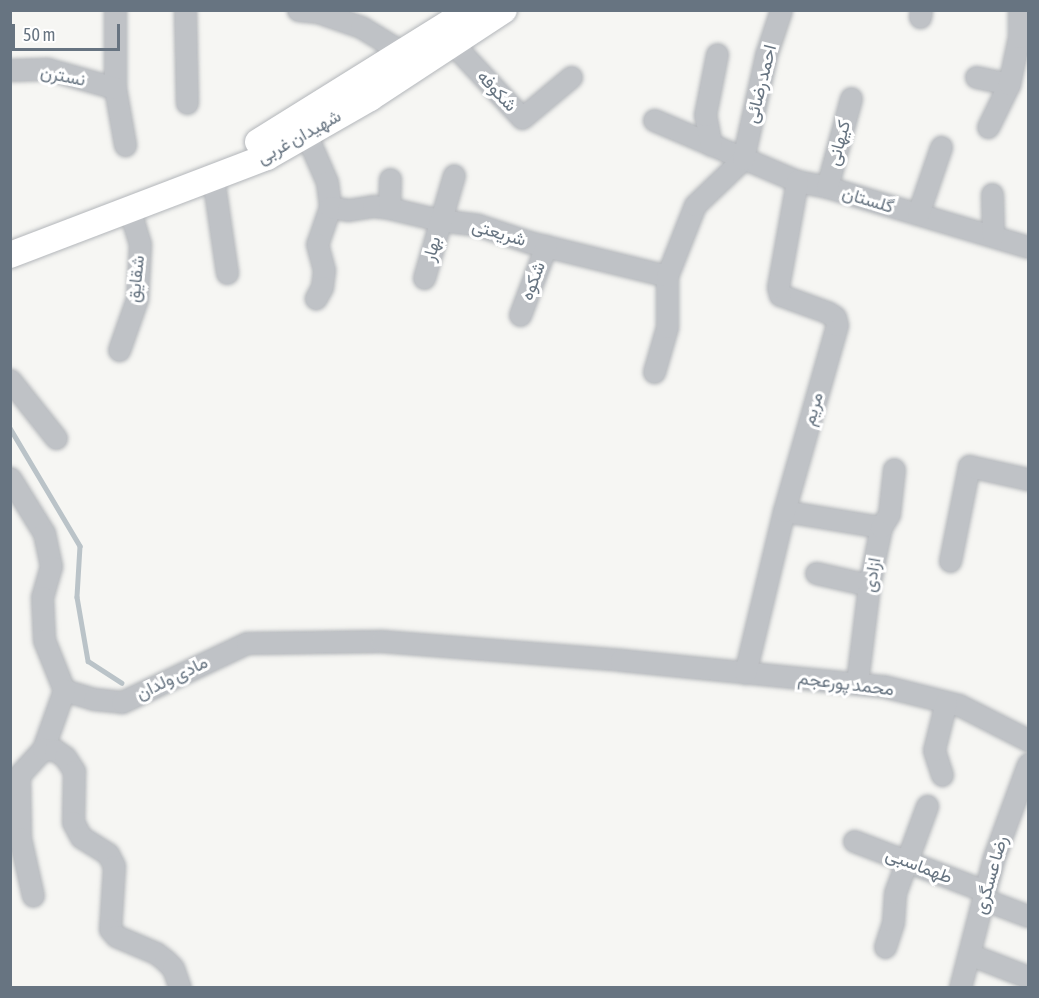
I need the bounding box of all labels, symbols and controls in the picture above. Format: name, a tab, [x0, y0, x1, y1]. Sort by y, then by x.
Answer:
scale bar	[15, 12, 123, 50]
text: 50 m	[23, 24, 55, 45]
street label: احمد رضائی	[741, 42, 781, 126]
street label: نسترن	[39, 61, 87, 91]
street label: شکوفه	[472, 66, 522, 116]
street label: شهیدان غربی	[253, 105, 345, 169]
street label: کیهانی	[823, 118, 855, 168]
street label: گلستان	[840, 182, 896, 218]
street label: شریعتی	[469, 215, 529, 251]
street label: بهار	[418, 234, 446, 264]
street label: شقایق	[123, 254, 149, 304]
street label: شکوه	[516, 259, 550, 303]
street label: مریم	[798, 390, 828, 428]
street label: ازادی	[858, 556, 886, 594]
street label: مادی ولدان	[133, 651, 211, 705]
street label: محمد پورعجم	[797, 667, 895, 701]
street label: رضا عسگری	[970, 833, 1012, 917]
street label: طهماسبی	[883, 843, 955, 889]

